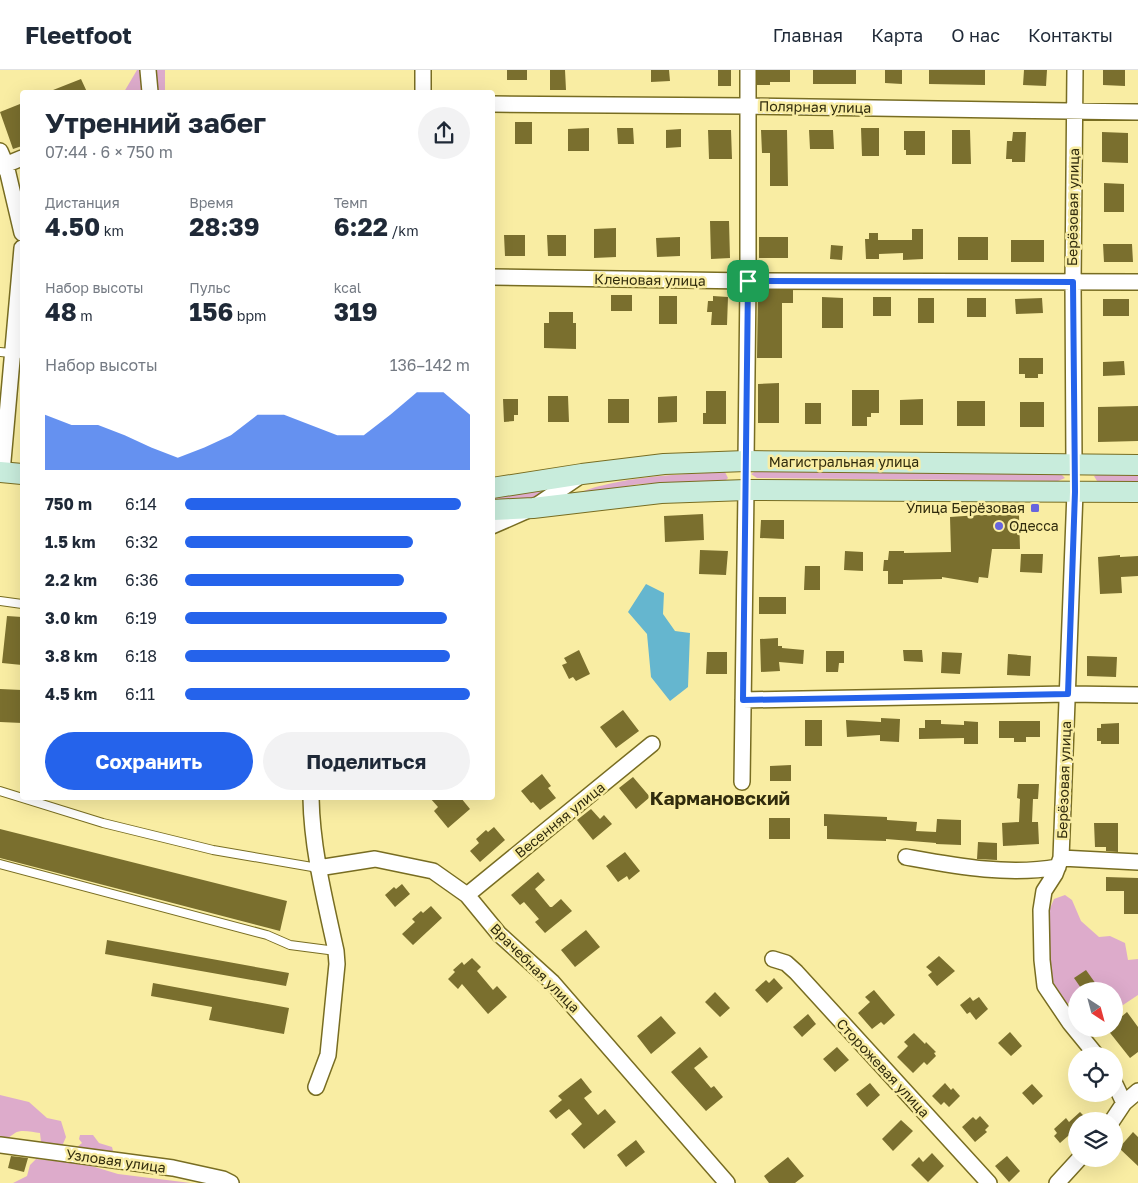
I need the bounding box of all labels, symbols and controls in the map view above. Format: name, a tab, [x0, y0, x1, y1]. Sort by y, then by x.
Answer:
text: Fleetfoot	[25, 20, 132, 49]
text: Главная	[773, 24, 843, 46]
text: Карта	[871, 24, 923, 46]
text: О нас	[951, 24, 1000, 46]
text: Контакты	[1028, 24, 1113, 46]
street label: Полярная улица	[759, 97, 871, 116]
text: Утренний забег	[45, 106, 266, 139]
button: share	[418, 107, 470, 159]
text: 07:44 · 6 × 750 m	[45, 142, 173, 162]
street label: Берёзовая улица	[1063, 148, 1082, 266]
text: Дистанция	[45, 194, 120, 211]
text: Время	[189, 194, 234, 211]
text: Темп	[334, 194, 368, 211]
text: 4.50	[45, 211, 100, 242]
text: 28:39	[189, 211, 260, 242]
text: 6:22	[334, 211, 388, 242]
text: km	[100, 222, 124, 239]
text: /km	[388, 222, 419, 239]
pin	[727, 260, 769, 302]
icon: arrive	[734, 267, 762, 295]
street label: Кленовая улица	[594, 270, 706, 289]
text: Набор высоты	[45, 279, 144, 296]
text: Пульс	[189, 279, 231, 296]
text: kcal	[334, 279, 361, 296]
text: 48	[45, 296, 77, 327]
text: 156	[189, 296, 233, 327]
text: 319	[334, 296, 378, 327]
text: m	[77, 307, 93, 324]
text: bpm	[233, 307, 266, 324]
text: Набор высоты	[45, 355, 158, 375]
text: 136–142 m	[390, 355, 470, 375]
street label: Магистральная улица	[769, 453, 919, 470]
text: 750 m	[45, 494, 92, 514]
text: 6:14	[125, 494, 157, 514]
place label: Улица Берёзовая	[906, 499, 1025, 516]
marker: Улица Берёзовая	[1029, 502, 1041, 514]
place label: Одесса	[1009, 517, 1059, 534]
marker: Одесса	[993, 520, 1005, 532]
text: 1.5 km	[45, 532, 95, 552]
text: 6:32	[125, 532, 158, 552]
text: 2.2 km	[45, 570, 97, 590]
text: 6:36	[125, 570, 159, 590]
text: 3.0 km	[45, 608, 98, 628]
text: 6:19	[125, 608, 157, 628]
text: 3.8 km	[45, 646, 97, 666]
text: 6:18	[125, 646, 157, 666]
text: 4.5 km	[45, 684, 97, 704]
text: 6:11	[125, 684, 155, 704]
street label: Берёзовая улица	[1053, 721, 1074, 839]
button: Сохранить	[45, 732, 253, 790]
button: Поделиться	[263, 732, 470, 790]
street label: Весенняя улица	[511, 778, 608, 861]
district label: Кармановский	[650, 786, 790, 809]
street label: Врачебная улица	[487, 920, 583, 1016]
north arrow	[1068, 982, 1122, 1038]
map controls	[1068, 982, 1123, 1167]
street label: Сторожевая улица	[833, 1015, 933, 1121]
button: locate	[1068, 1047, 1123, 1102]
button: layers	[1068, 1112, 1123, 1167]
street label: Узловая улица	[65, 1145, 167, 1176]

